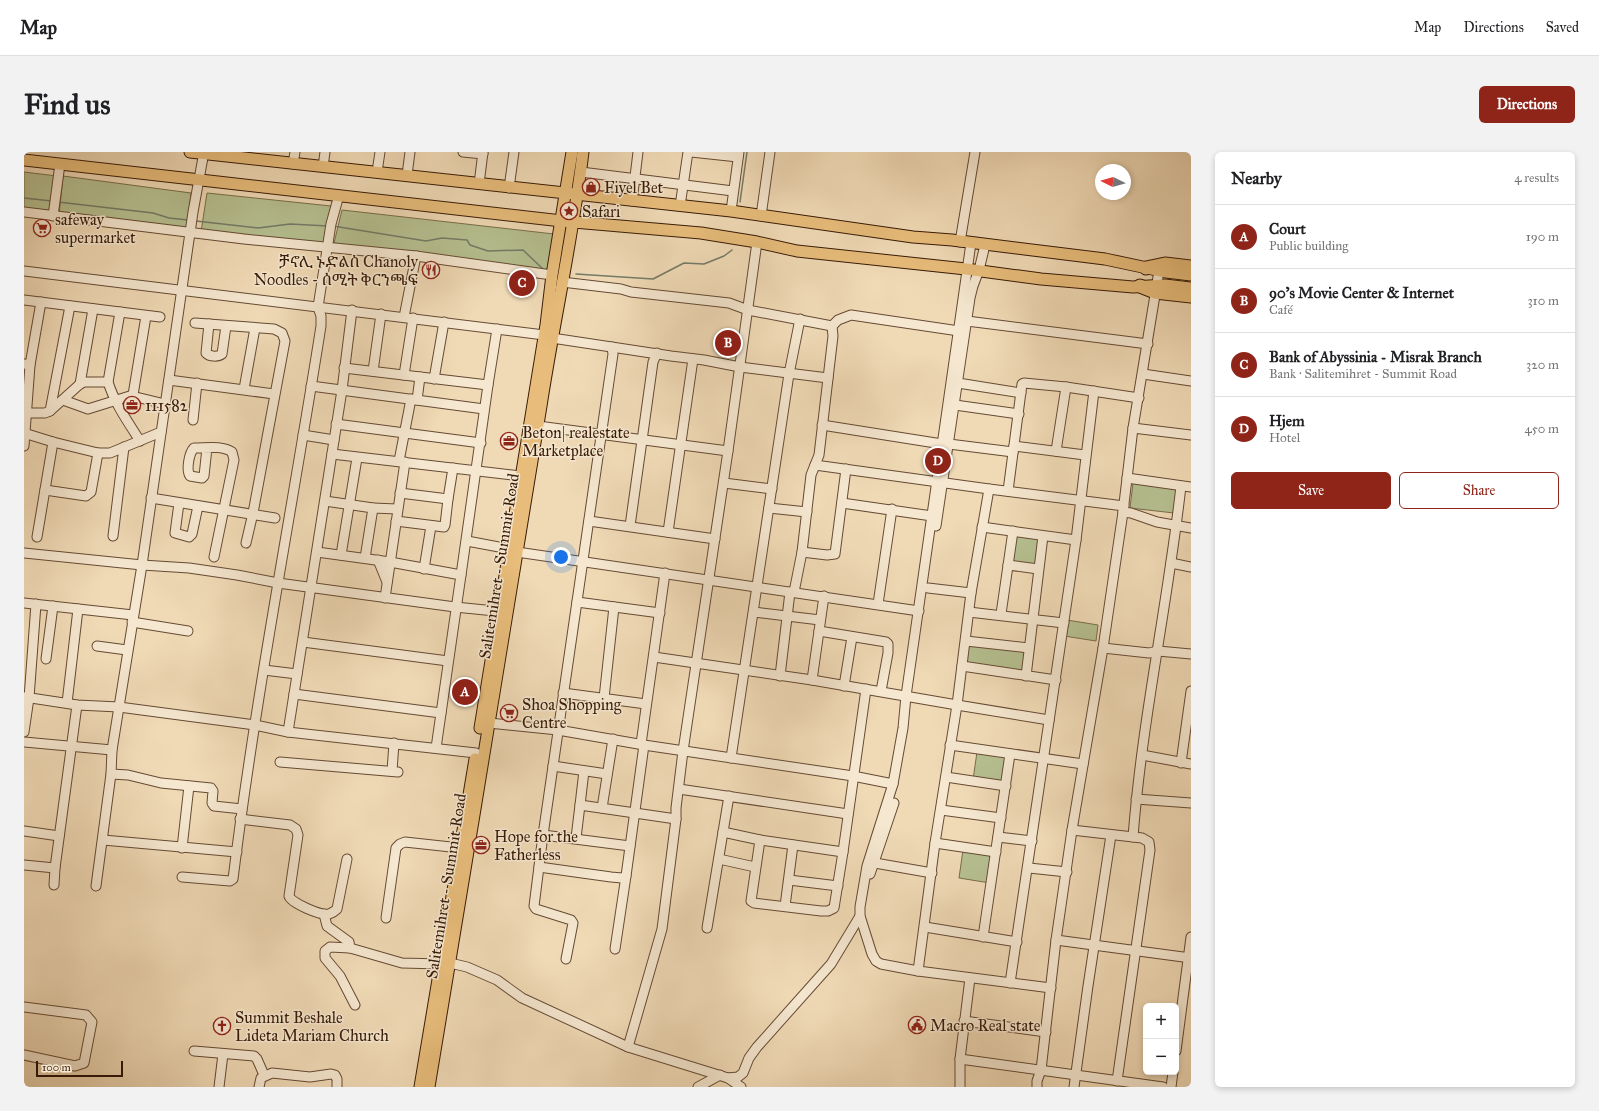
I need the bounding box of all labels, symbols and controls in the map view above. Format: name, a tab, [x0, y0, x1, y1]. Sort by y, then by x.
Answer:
text: Map	[20, 16, 57, 39]
text: Map	[1414, 19, 1441, 36]
text: Directions	[1463, 19, 1524, 36]
text: Saved	[1546, 19, 1579, 36]
button: Directions	[1479, 86, 1575, 123]
text: Find us	[24, 87, 110, 122]
north arrow	[1095, 164, 1131, 200]
text: Nearby	[1231, 168, 1282, 189]
text: 4 results	[1514, 170, 1559, 186]
shop icon: Fiyel Bet	[581, 177, 601, 197]
place label: Fiyel Bet	[604, 178, 664, 197]
place icon: Safari	[559, 201, 579, 221]
place label: Safari	[582, 202, 621, 221]
place label: safeway supermarket	[55, 210, 136, 247]
supermarket icon: safeway supermarket	[32, 218, 52, 238]
text: Court	[1269, 220, 1306, 238]
text: A	[1240, 229, 1248, 245]
text: 190 m	[1526, 229, 1559, 245]
text: Public building	[1269, 238, 1348, 254]
place label: ቻኖሊ ኑድልስ Chanoly Noodles - ሰሚት ቅርንጫፍ	[254, 252, 418, 289]
restaurant icon: ቻኖሊ ኑድልስ Chanoly Noodles - ሰሚት ቅርንጫፍ	[421, 260, 441, 280]
pin: C	[509, 268, 535, 298]
text: 90's Movie Center & Internet	[1269, 284, 1454, 302]
text: B	[1240, 293, 1248, 309]
text: 310 m	[1527, 293, 1559, 309]
text: Café	[1269, 302, 1293, 318]
pin: B	[715, 328, 741, 358]
text: Bank of Abyssinia - Misrak Branch	[1269, 348, 1482, 366]
text: C	[1240, 357, 1248, 373]
text: 320 m	[1526, 357, 1559, 373]
text: Bank · Salitemihret - Summit Road	[1269, 366, 1457, 382]
office icon: 111582	[122, 395, 142, 415]
place label: 111582	[145, 396, 188, 415]
text: Hjem	[1269, 412, 1305, 430]
text: D	[1239, 421, 1249, 437]
text: 450 m	[1524, 421, 1559, 437]
place label: Beton| realestate Marketplace	[522, 423, 630, 460]
text: Hotel	[1269, 430, 1300, 446]
office icon: Beton| realestate Marketplace	[499, 431, 519, 451]
pin: D	[925, 446, 951, 476]
street label: Salitemihret - Summit Road	[475, 472, 523, 660]
button: Save	[1231, 472, 1391, 509]
button: Share	[1399, 472, 1559, 509]
your location	[551, 547, 571, 567]
pin: A	[452, 677, 478, 707]
place label: Shoa Shopping Centre	[522, 695, 622, 732]
supermarket icon: Shoa Shopping Centre	[499, 703, 519, 723]
street label: Salitemihret - Summit Road	[422, 792, 470, 980]
place label: Hope for the Fatherless	[494, 827, 578, 864]
office icon: Hope for the Fatherless	[471, 835, 491, 855]
map controls	[1143, 1003, 1179, 1075]
button: +	[1143, 1003, 1179, 1039]
place label: Summit Beshale Lideta Mariam Church	[235, 1008, 389, 1045]
public building icon: Macro Real state	[907, 1015, 927, 1035]
church icon: Summit Beshale Lideta Mariam Church	[212, 1016, 232, 1036]
place label: Macro Real state	[930, 1016, 1041, 1035]
button: −	[1143, 1039, 1179, 1075]
scale bar	[36, 1059, 123, 1078]
text: 100 m	[42, 1061, 71, 1074]

